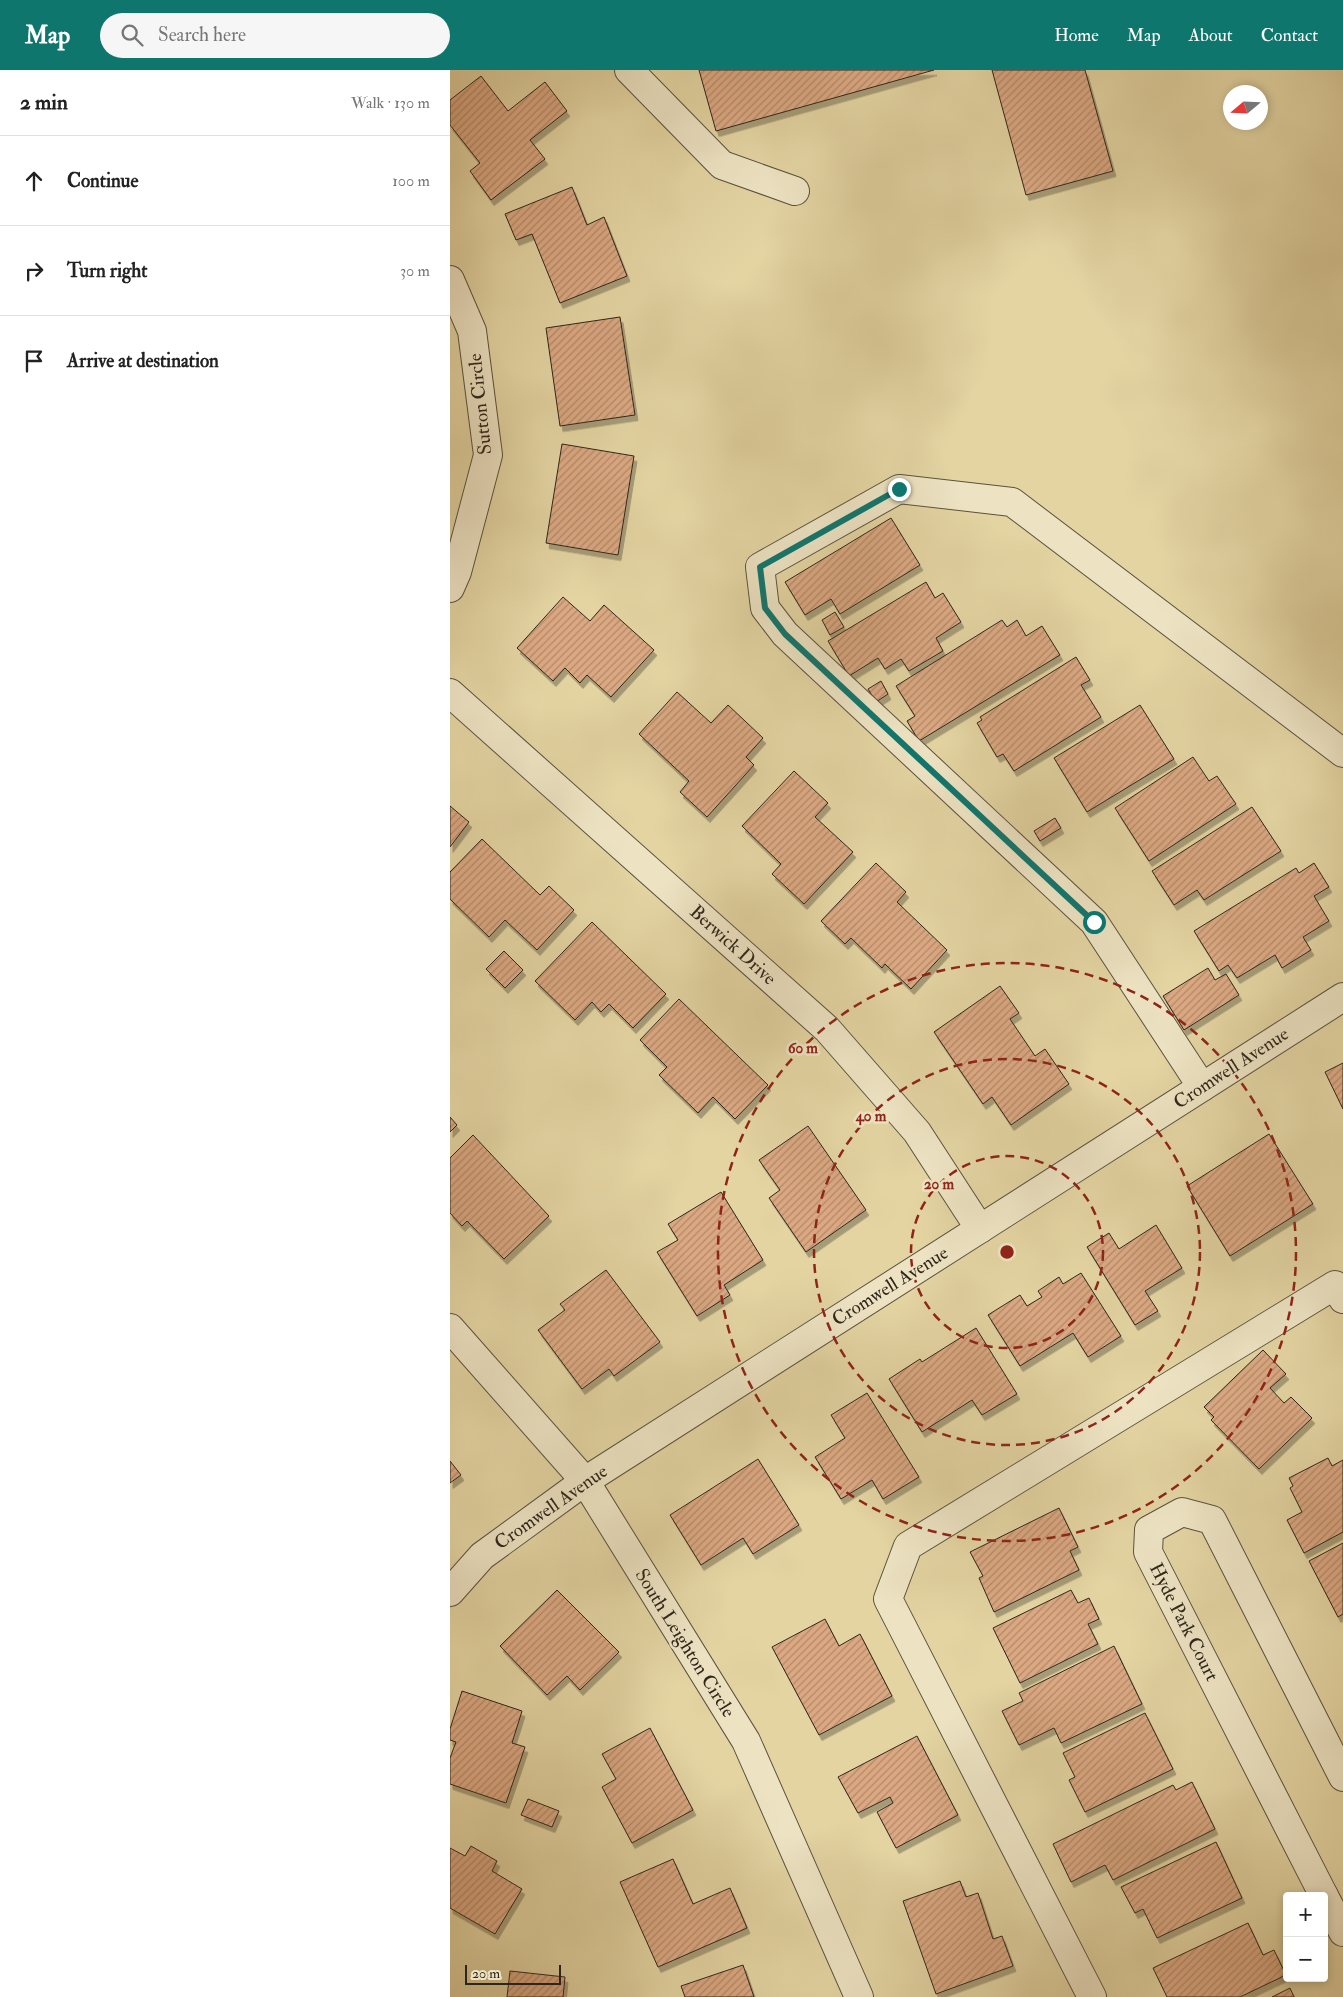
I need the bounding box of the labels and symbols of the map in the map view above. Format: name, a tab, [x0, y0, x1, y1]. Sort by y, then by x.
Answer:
north arrow	[1223, 85, 1268, 130]
street label: Sutton Circle	[463, 352, 497, 456]
route end	[888, 478, 911, 501]
street label: Berwick Drive	[685, 900, 781, 990]
route start	[1083, 911, 1106, 934]
street label: Cromwell Avenue	[1169, 1022, 1293, 1114]
text: 60 m	[788, 1039, 818, 1058]
text: 40 m	[855, 1107, 887, 1126]
text: 20 m	[924, 1175, 954, 1194]
street label: Cromwell Avenue	[827, 1241, 953, 1331]
centre of rings	[998, 1243, 1016, 1261]
street label: Cromwell Avenue	[490, 1459, 612, 1555]
street label: Hyde Park Court	[1144, 1559, 1224, 1685]
street label: South Leighton Circle	[630, 1564, 740, 1722]
scale bar	[465, 1962, 561, 1985]

